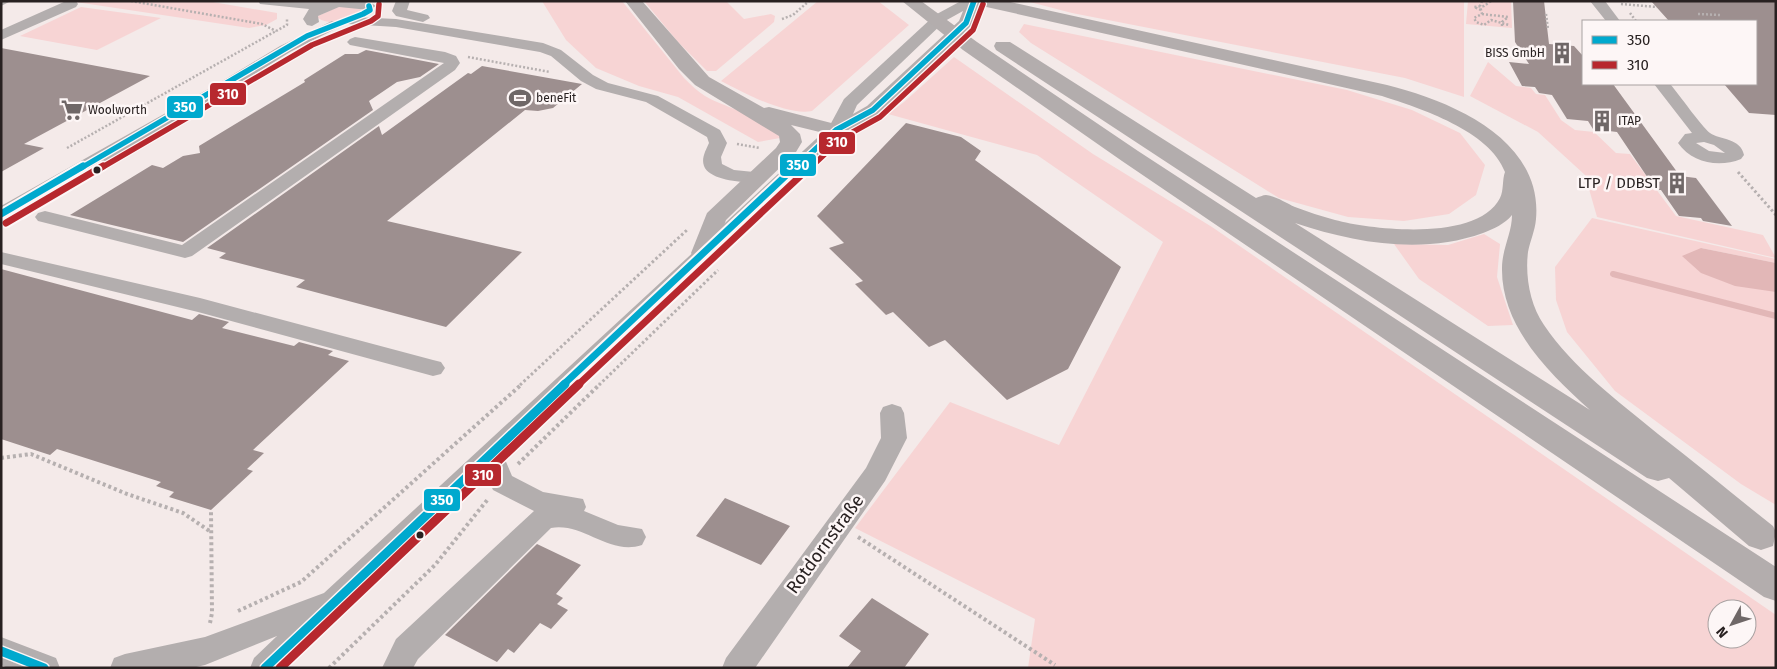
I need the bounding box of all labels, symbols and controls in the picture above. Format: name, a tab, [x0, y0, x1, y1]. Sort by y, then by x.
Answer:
legend	[1582, 20, 1757, 85]
text: 350	[1627, 31, 1650, 49]
building icon: BISS GmbH	[1549, 40, 1575, 66]
place label: BISS GmbH	[1485, 46, 1545, 60]
text: 310	[1627, 56, 1649, 74]
line badge: 310	[209, 82, 247, 106]
sports icon: beneFit	[507, 85, 533, 111]
text: 310	[216, 86, 239, 103]
place label: beneFit	[536, 91, 577, 105]
line badge: 350	[166, 95, 204, 119]
supermarket icon: Woolworth	[59, 97, 85, 123]
text: 350	[173, 99, 196, 116]
place label: Woolworth	[88, 103, 147, 117]
building icon: ITAP	[1589, 108, 1615, 134]
place label: ITAP	[1618, 114, 1641, 128]
line badge: 310	[818, 131, 856, 155]
text: 310	[825, 134, 848, 151]
line badge: 350	[779, 153, 817, 177]
text: 350	[786, 157, 809, 174]
unlabelled marker	[92, 165, 102, 175]
building icon: LTP / DDBST	[1664, 170, 1690, 196]
place label: LTP / DDBST	[1578, 174, 1660, 192]
line badge: 310	[464, 463, 502, 487]
text: 310	[471, 467, 494, 484]
line badge: 350	[423, 488, 461, 512]
street label: Rotdornstraße	[782, 490, 868, 598]
text: 350	[430, 492, 453, 509]
unlabelled marker	[415, 530, 425, 540]
north arrow	[1707, 599, 1757, 649]
text: N	[1713, 623, 1732, 641]

